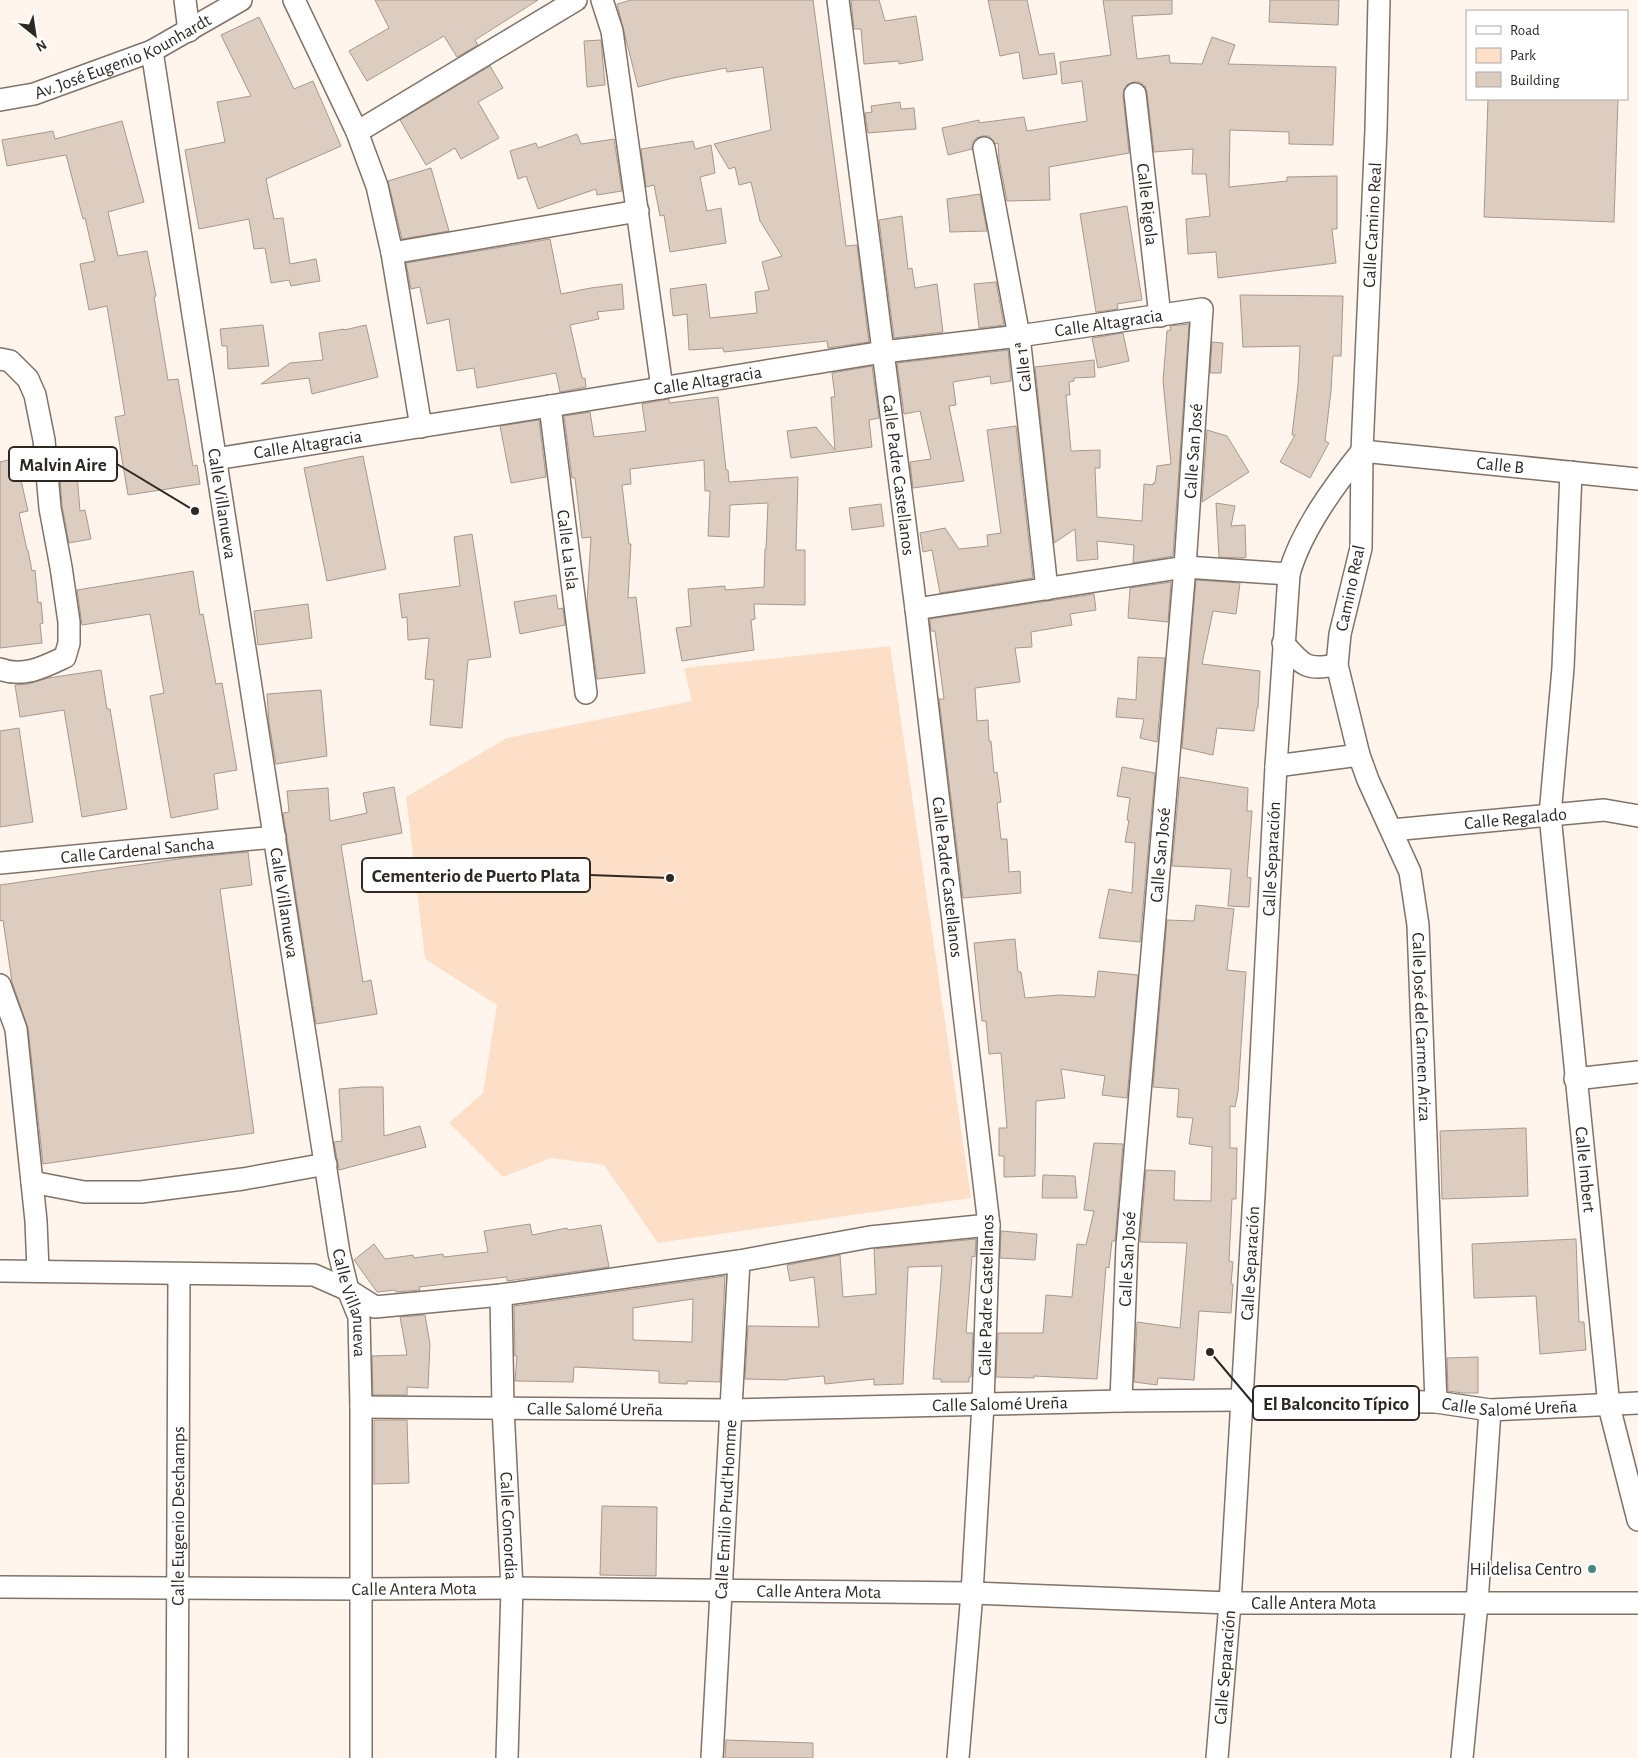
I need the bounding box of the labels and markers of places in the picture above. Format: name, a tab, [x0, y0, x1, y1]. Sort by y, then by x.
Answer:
callout: Malvin Aire	[9, 447, 117, 481]
callout: Cementerio de Puerto Plata	[362, 858, 590, 892]
callout: El Balconcito Típico	[1253, 1386, 1419, 1420]
place label: Hildelisa Centro	[1470, 1561, 1582, 1579]
marker: Hildelisa Centro	[1586, 1563, 1598, 1575]

